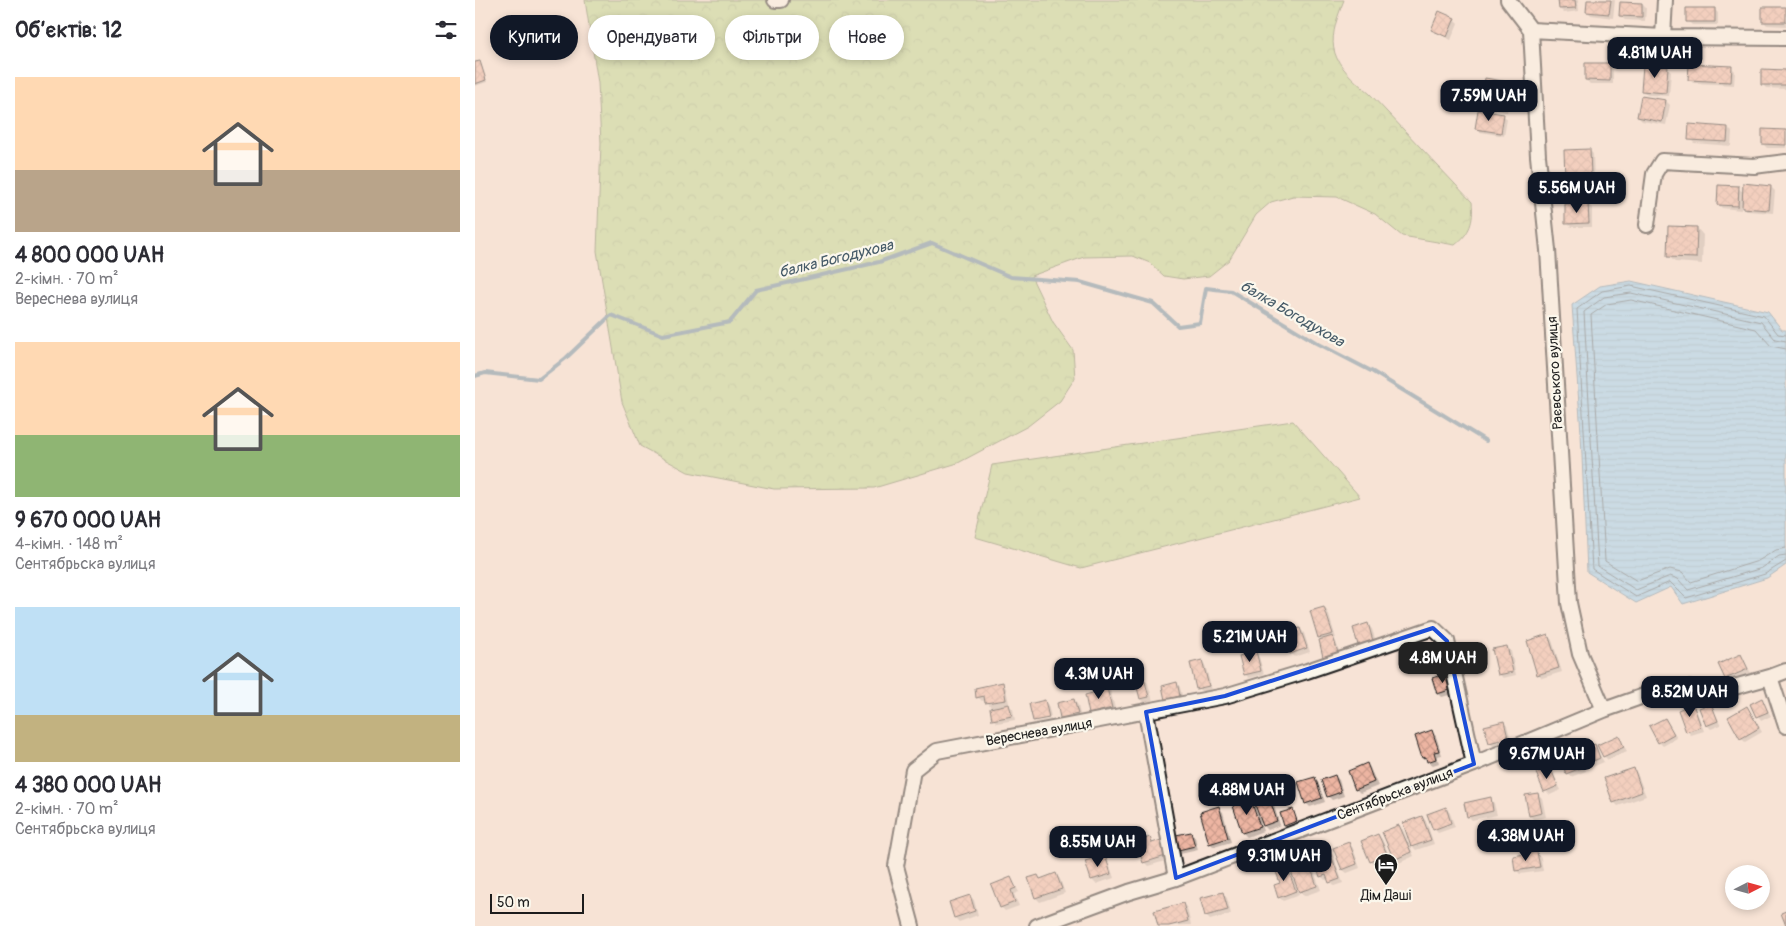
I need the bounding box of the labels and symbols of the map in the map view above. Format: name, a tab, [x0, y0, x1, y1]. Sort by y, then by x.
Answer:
pin: 4.81M UAH	[1598, 36, 1712, 79]
pin: 7.59M UAH	[1432, 80, 1546, 122]
pin: 5.56M UAH	[1520, 172, 1634, 214]
water label: балка Богодухова	[777, 235, 896, 282]
water label: балка Богодухова	[1237, 277, 1348, 352]
street label: Раєвського вулиця	[1544, 316, 1566, 430]
pin: 5.21M UAH	[1193, 620, 1307, 663]
pin: 4.8M UAH	[1391, 642, 1495, 684]
pin: 4.3M UAH	[1047, 658, 1151, 700]
pin: 8.52M UAH	[1633, 676, 1747, 718]
street label: Вереснева вулиця	[985, 714, 1093, 750]
pin: 9.67M UAH	[1490, 738, 1604, 780]
street label: Сентябрьска вулиця	[1335, 764, 1455, 824]
pin: 4.88M UAH	[1190, 774, 1304, 816]
pin: 4.38M UAH	[1469, 820, 1583, 862]
pin: 8.55M UAH	[1041, 826, 1155, 868]
pin: 9.31M UAH	[1227, 840, 1341, 882]
hotel icon: Дім Даші	[1373, 852, 1399, 886]
north arrow	[1725, 865, 1770, 910]
place label: Дім Даші	[1360, 887, 1412, 904]
scale bar	[490, 891, 584, 914]

